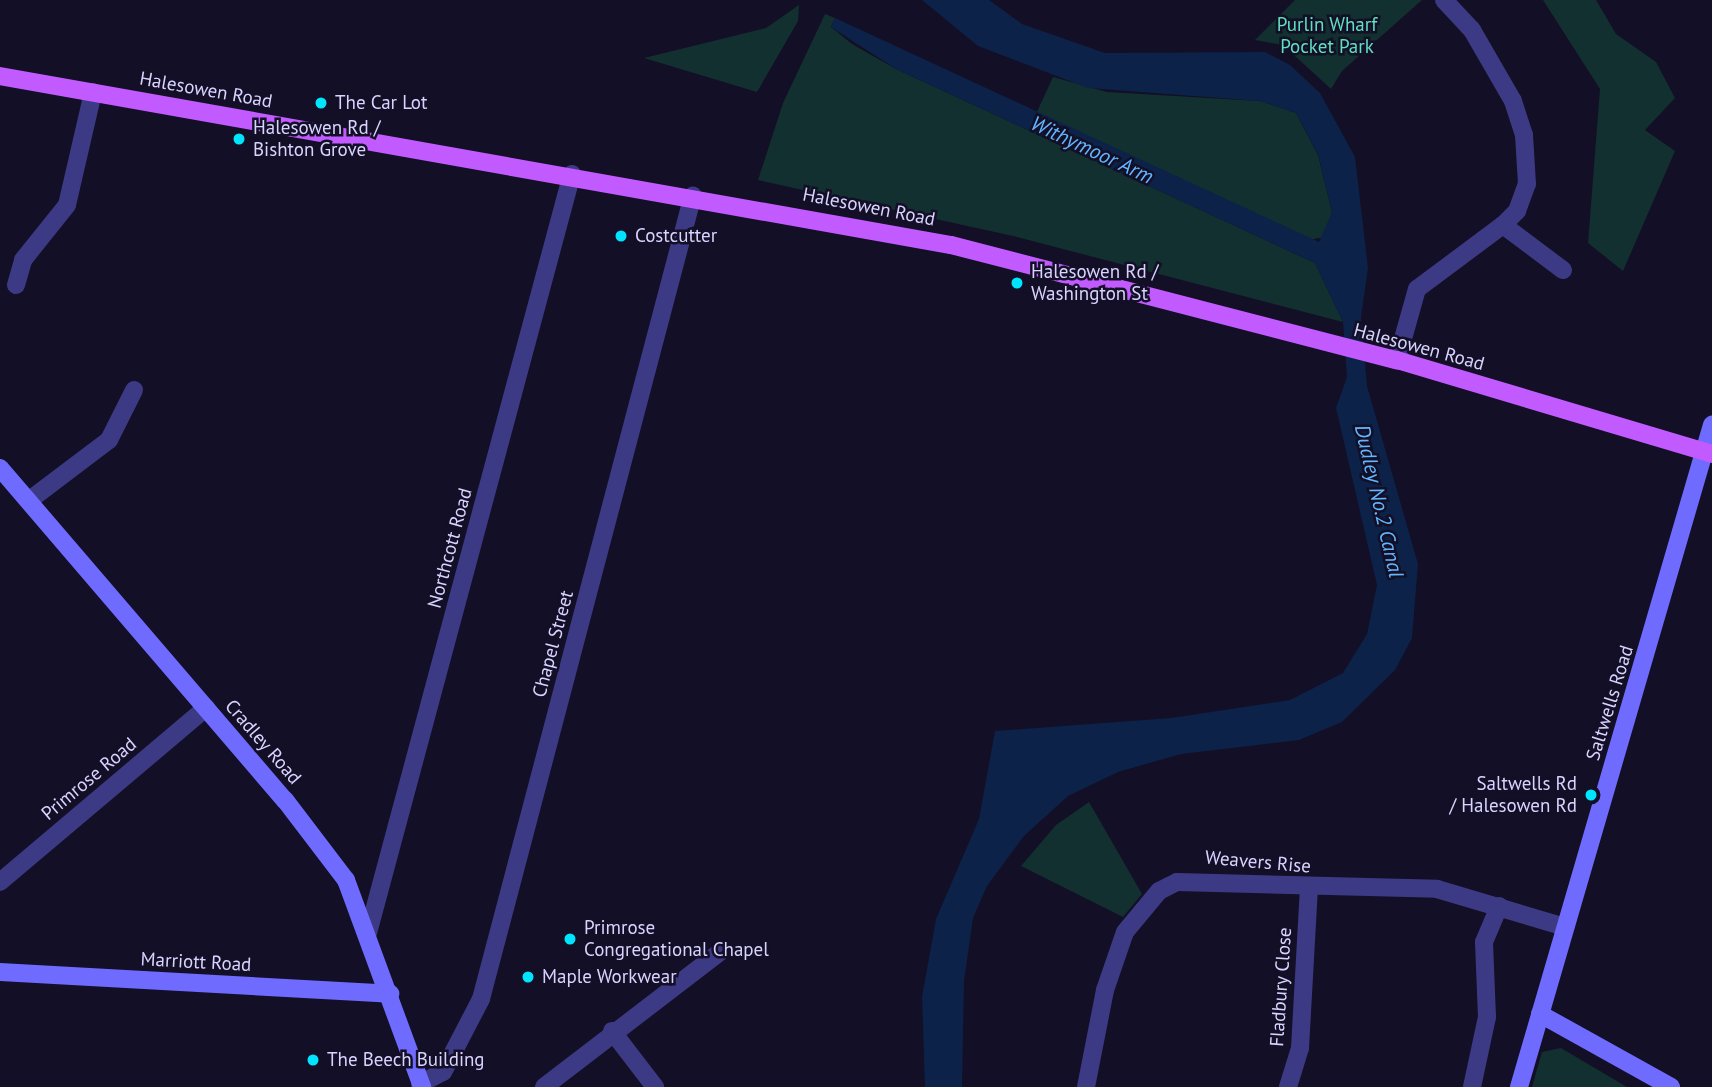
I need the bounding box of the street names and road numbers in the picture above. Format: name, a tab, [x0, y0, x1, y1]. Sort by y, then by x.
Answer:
street label: Halesowen Road	[138, 67, 274, 113]
street label: Halesowen Road	[801, 183, 937, 231]
street label: Halesowen Road	[1351, 319, 1487, 375]
street label: Northcott Road	[423, 485, 477, 611]
street label: Chapel Street	[528, 588, 578, 700]
street label: Saltwells Road	[1582, 643, 1638, 763]
street label: Cradley Road	[220, 695, 306, 789]
street label: Primrose Road	[37, 733, 141, 825]
street label: Weavers Rise	[1204, 846, 1312, 878]
street label: Fladbury Close	[1265, 926, 1297, 1048]
street label: Marriott Road	[140, 948, 252, 976]

